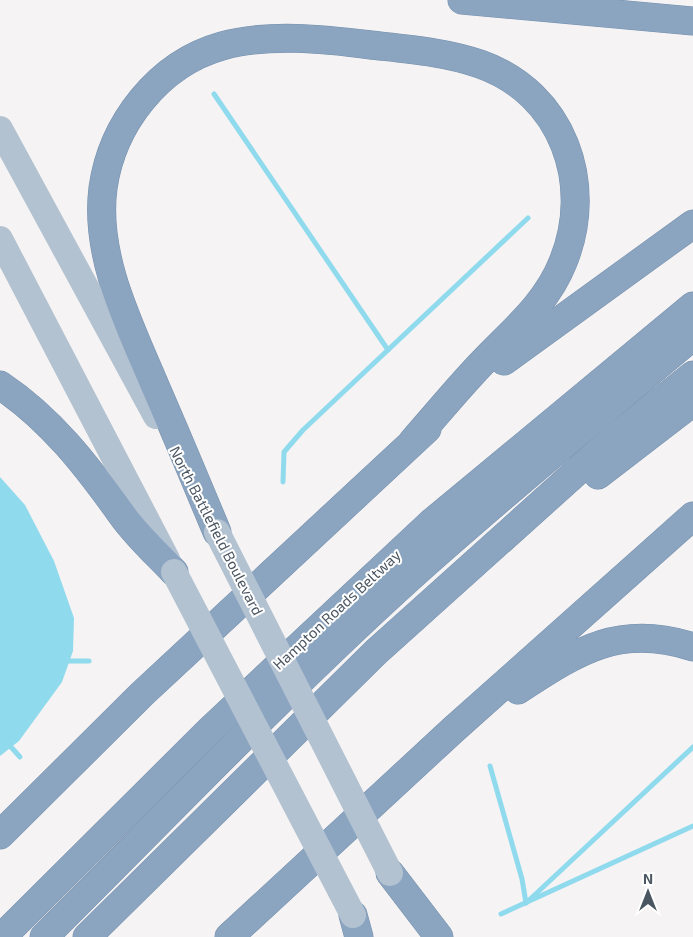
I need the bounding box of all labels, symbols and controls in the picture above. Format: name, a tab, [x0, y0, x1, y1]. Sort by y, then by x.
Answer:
street label: North Battlefield Boulevard	[166, 443, 267, 618]
street label: Hampton Roads Beltway	[269, 545, 404, 673]
north arrow	[623, 867, 673, 917]
text: N	[643, 870, 653, 887]

